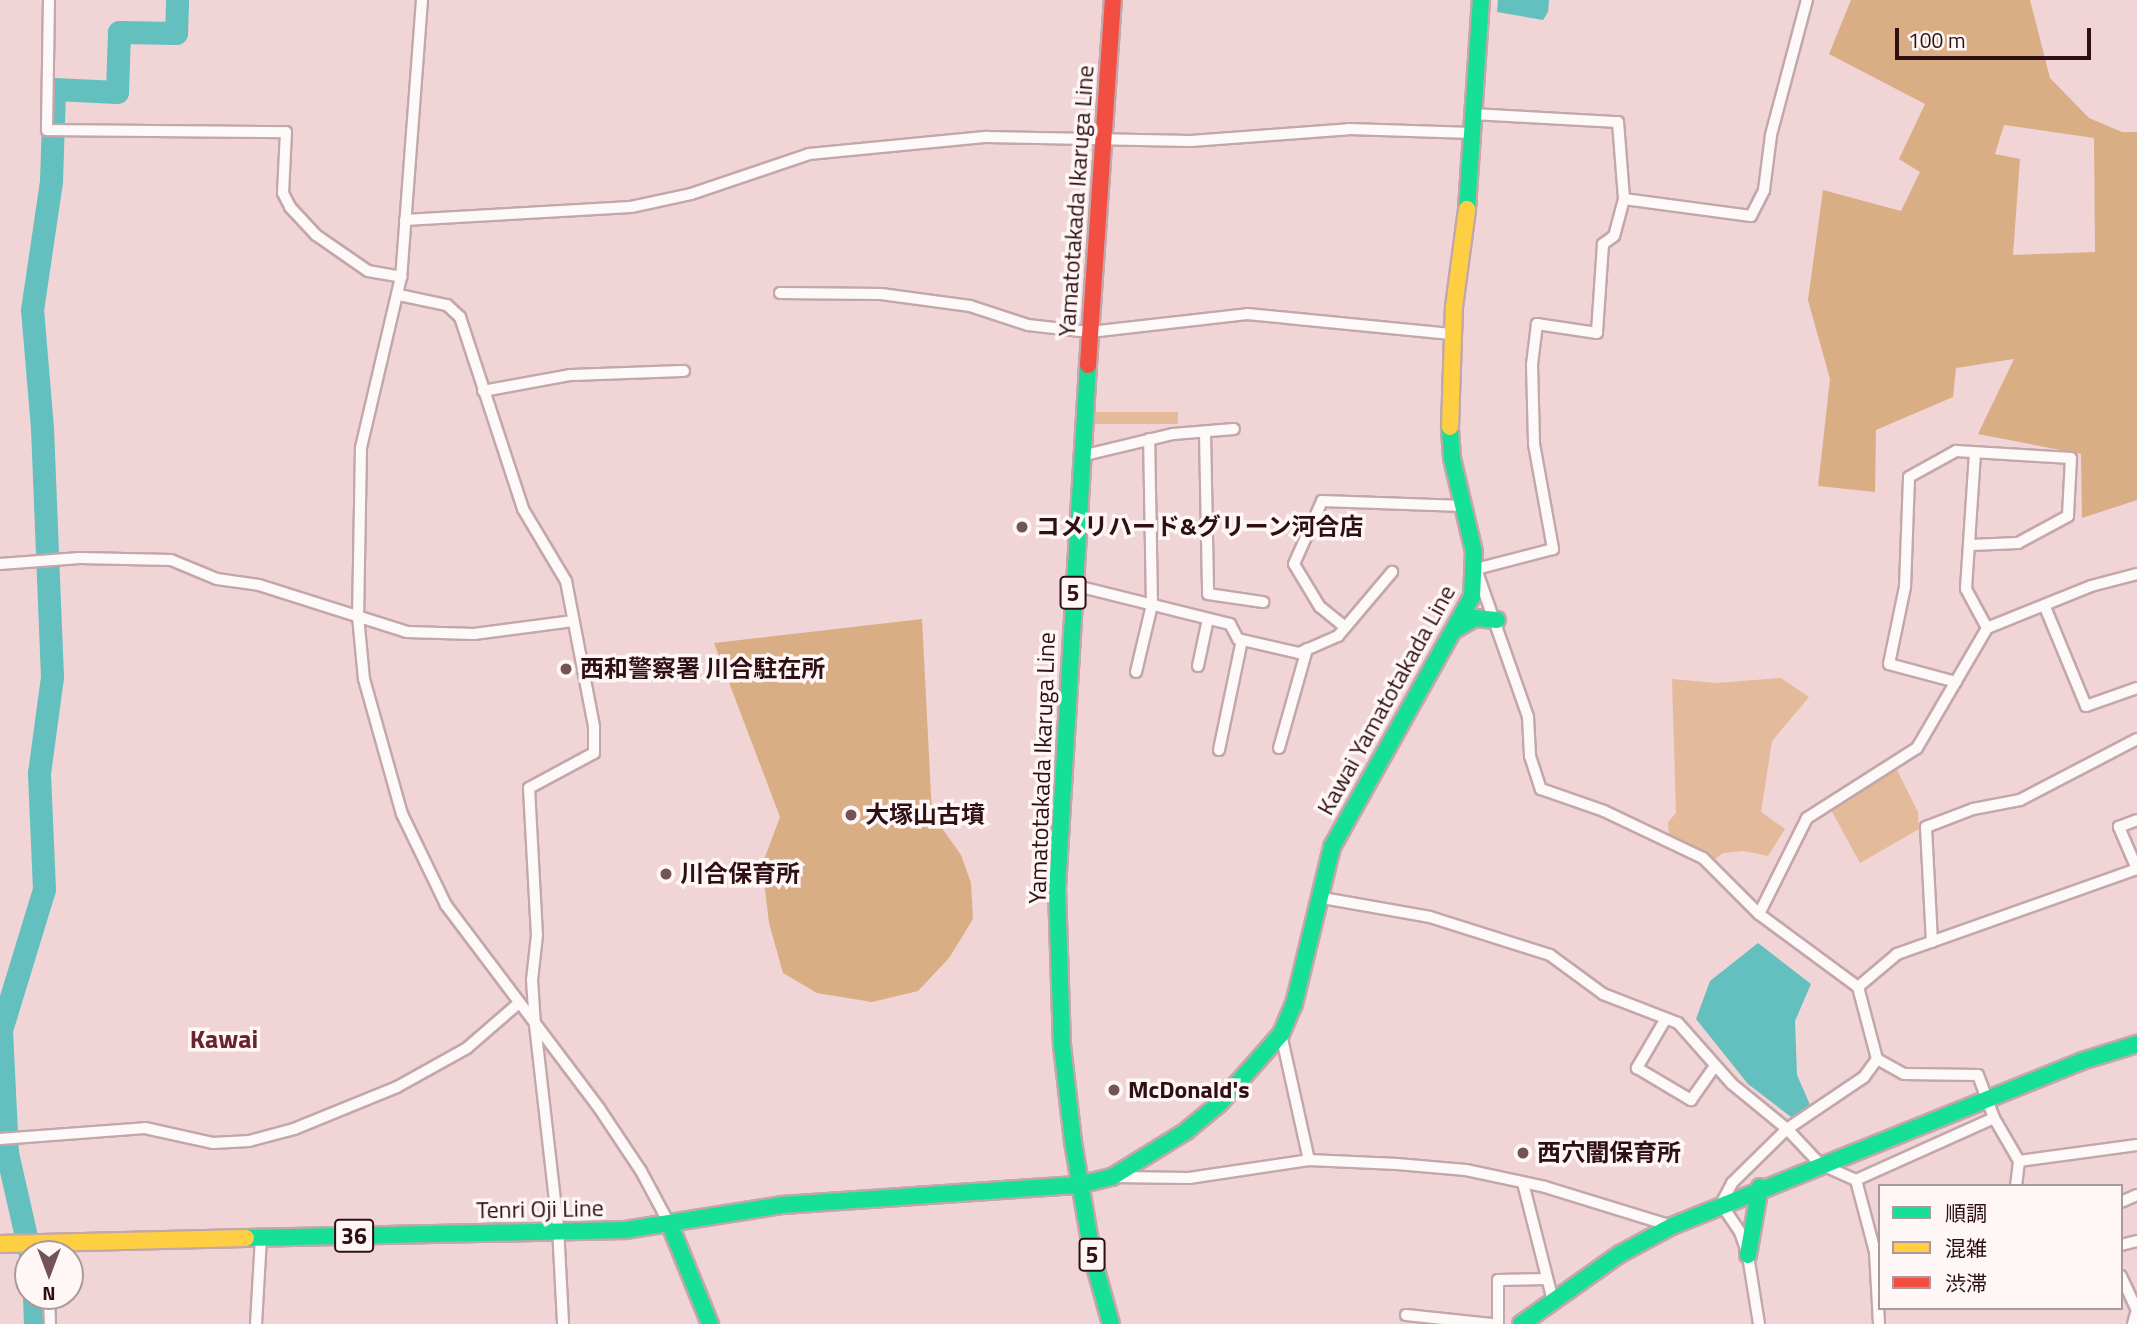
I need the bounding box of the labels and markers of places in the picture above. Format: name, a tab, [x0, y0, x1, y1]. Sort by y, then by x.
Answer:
place label: コメリハード&グリーン河合店	[1036, 513, 1365, 541]
marker: コメリハード&グリーン河合店	[1014, 519, 1030, 535]
place label: 西和警察署 川合駐在所	[580, 655, 825, 683]
marker: 西和警察署 川合駐在所	[558, 661, 574, 677]
place label: 大塚山古墳	[865, 801, 985, 829]
marker: 大塚山古墳	[843, 807, 859, 823]
place label: 川合保育所	[680, 860, 800, 888]
marker: 川合保育所	[658, 866, 674, 882]
place label: McDonald's	[1128, 1076, 1249, 1104]
marker: McDonald's	[1106, 1082, 1122, 1098]
place label: 西穴闇保育所	[1537, 1139, 1681, 1167]
marker: 西穴闇保育所	[1515, 1145, 1531, 1161]

